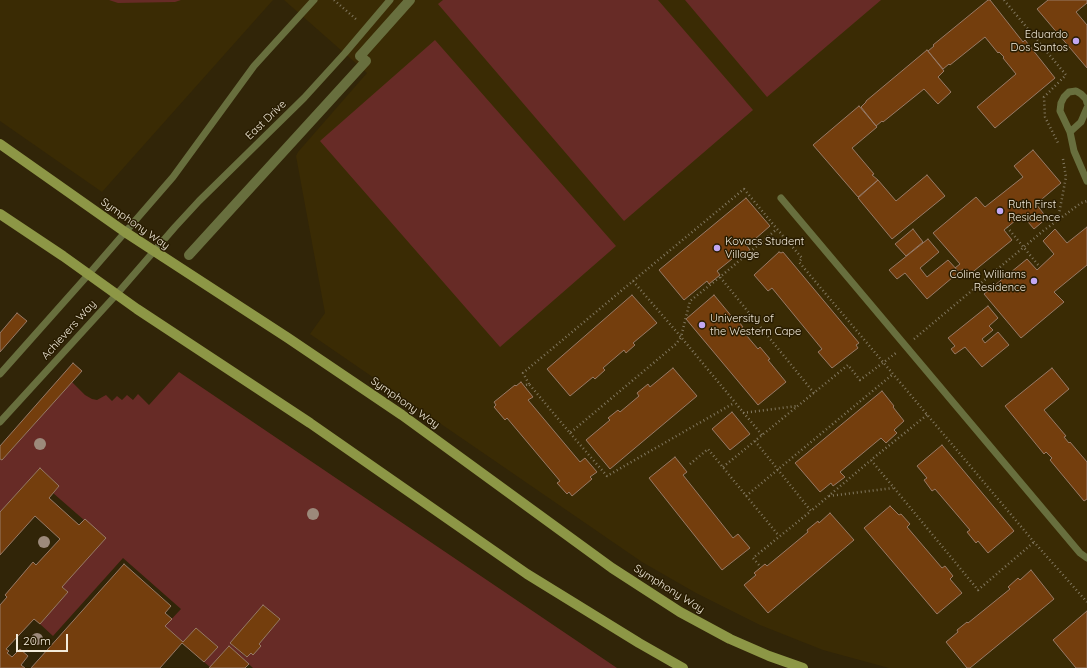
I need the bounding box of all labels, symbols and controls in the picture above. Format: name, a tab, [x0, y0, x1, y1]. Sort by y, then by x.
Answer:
place label: Eduardo Dos Santos	[1011, 28, 1068, 54]
marker: Eduardo Dos Santos	[1071, 36, 1081, 46]
street label: East Drive	[243, 97, 289, 143]
street label: Symphony Way	[98, 195, 172, 253]
place label: Ruth First Residence	[1008, 198, 1060, 224]
marker: Ruth First Residence	[995, 206, 1005, 216]
place label: Kovacs Student Village	[725, 235, 804, 261]
marker: Kovacs Student Village	[712, 243, 722, 253]
place label: Coline Williams Residence	[949, 268, 1026, 294]
marker: Coline Williams Residence	[1029, 276, 1039, 286]
street label: Achievers Way	[39, 298, 99, 362]
place label: University of the Western Cape	[710, 312, 801, 338]
marker: University of the Western Cape	[697, 320, 707, 330]
street label: Symphony Way	[368, 374, 442, 432]
street label: Symphony Way	[631, 562, 707, 616]
scale bar	[18, 626, 70, 652]
text: 20 m	[23, 633, 51, 648]

